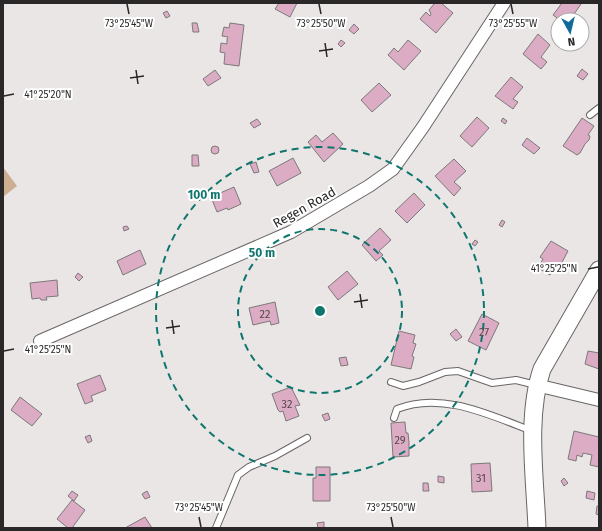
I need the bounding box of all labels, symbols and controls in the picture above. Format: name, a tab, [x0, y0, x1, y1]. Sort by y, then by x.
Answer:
north arrow	[550, 12, 590, 52]
text: 73°25'45"W	[105, 18, 154, 30]
text: 73°25'50"W	[296, 18, 346, 30]
text: 73°25'55"W	[489, 18, 538, 30]
text: N	[567, 34, 576, 48]
text: 41°25'20"N	[24, 89, 72, 101]
street label: Regen Road	[270, 184, 338, 231]
text: 100 m	[188, 188, 220, 202]
text: 50 m	[249, 246, 275, 260]
text: 41°25'25"N	[531, 263, 577, 275]
centre of rings	[313, 304, 327, 318]
house number: 22	[260, 308, 270, 321]
house number: 27	[479, 326, 489, 339]
text: 41°25'25"N	[25, 344, 71, 356]
house number: 32	[282, 398, 292, 411]
house number: 29	[394, 434, 406, 447]
house number: 31	[476, 472, 486, 485]
text: 73°25'45"W	[175, 502, 224, 514]
text: 73°25'50"W	[366, 502, 416, 514]

